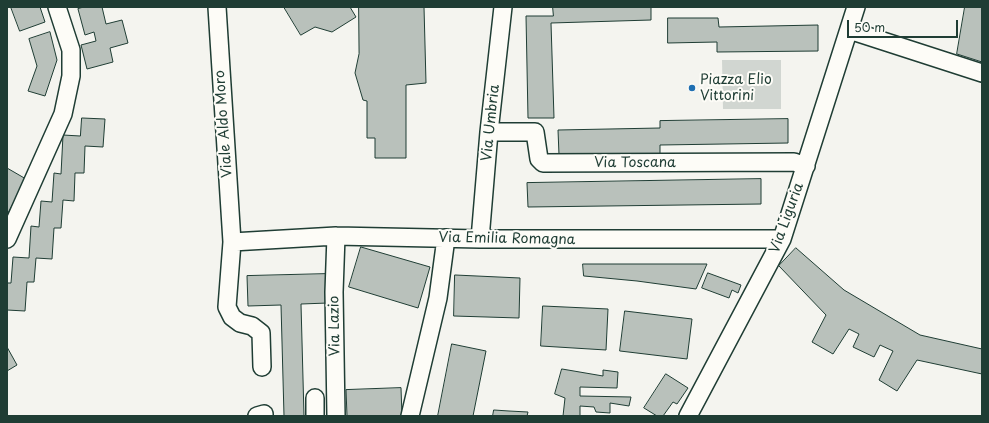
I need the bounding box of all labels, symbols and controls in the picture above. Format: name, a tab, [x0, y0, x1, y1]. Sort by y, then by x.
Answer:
scale bar	[849, 12, 960, 38]
text: 50 m	[854, 18, 885, 36]
street label: Viale Aldo Moro	[212, 70, 236, 178]
place label: Piazza Elio Vittorini	[700, 72, 772, 104]
marker: Piazza Elio Vittorini	[687, 83, 697, 93]
street label: Via Umbria	[479, 84, 503, 162]
street label: Via Toscana	[594, 155, 676, 171]
street label: Via Liguria	[767, 180, 807, 256]
street label: Via Emilia Romagna	[439, 229, 575, 249]
street label: Via Lazio	[326, 295, 344, 357]

